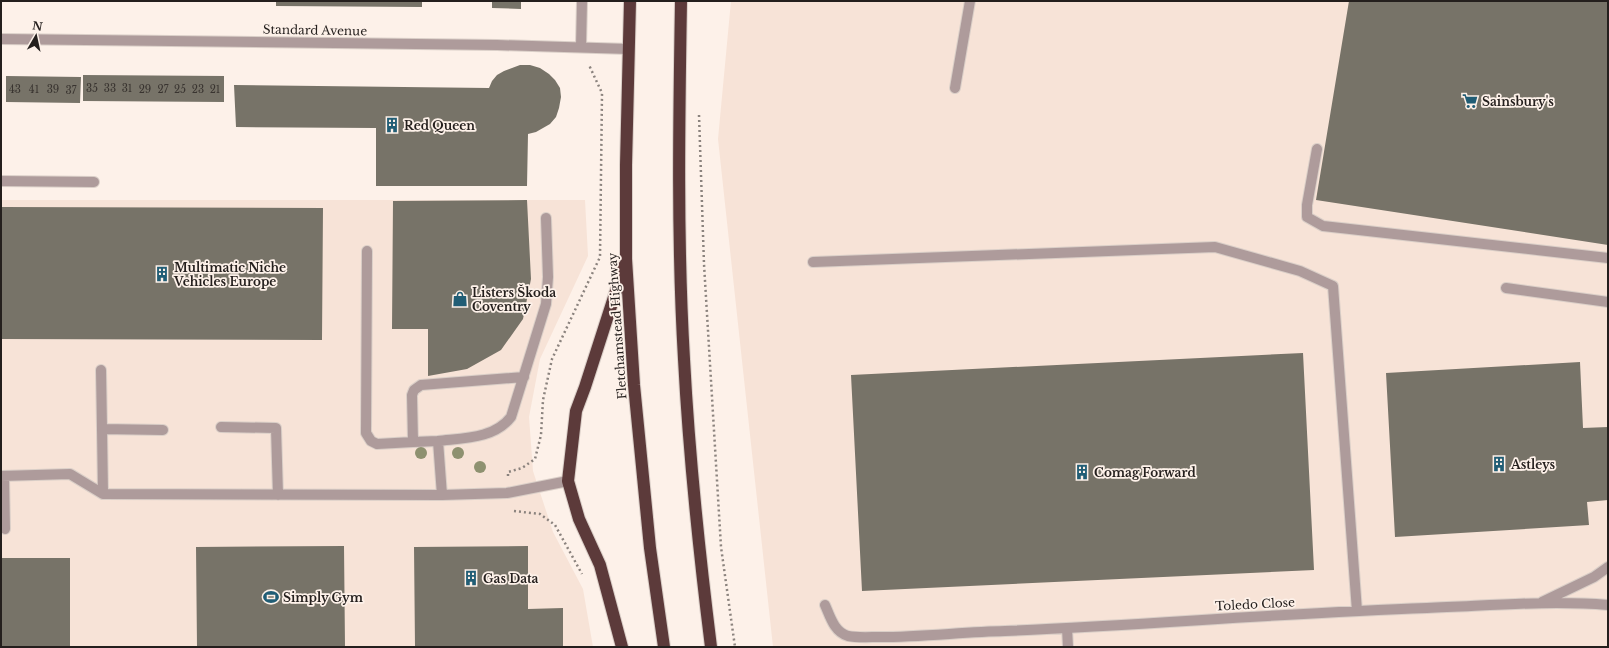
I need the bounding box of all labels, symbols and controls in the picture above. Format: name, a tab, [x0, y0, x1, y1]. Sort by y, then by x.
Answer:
north arrow	[16, 16, 56, 56]
text: N	[31, 18, 44, 34]
street label: Standard Avenue	[263, 22, 367, 38]
house number: 35	[86, 82, 98, 95]
house number: 33	[104, 82, 116, 95]
house number: 31	[122, 82, 132, 95]
house number: 43	[9, 83, 21, 96]
house number: 41	[29, 83, 39, 96]
house number: 39	[47, 83, 59, 96]
house number: 29	[139, 83, 151, 96]
house number: 27	[157, 83, 170, 96]
house number: 25	[174, 83, 186, 96]
house number: 23	[192, 83, 204, 96]
house number: 21	[210, 83, 220, 96]
house number: 37	[65, 84, 78, 97]
supermarket icon: Sainsbury's	[1461, 92, 1479, 110]
place label: Sainsbury's	[1482, 94, 1554, 109]
building icon: Red Queen	[383, 116, 401, 134]
place label: Red Queen	[404, 118, 475, 133]
street label: Fletchamstead Highway	[604, 252, 630, 400]
place label: Multimatic Niche Vehicles Europe	[173, 260, 286, 289]
building icon: Multimatic Niche Vehicles Europe	[153, 265, 171, 283]
place label: Listers Škoda Coventry	[472, 284, 556, 314]
shop icon: Listers Škoda Coventry	[451, 290, 469, 308]
building icon: Astleys	[1490, 455, 1508, 473]
place label: Astleys	[1510, 457, 1556, 472]
building icon: Comag Forward	[1073, 463, 1091, 481]
place label: Comag Forward	[1094, 465, 1196, 480]
building icon: Gas Data	[462, 569, 480, 587]
place label: Gas Data	[483, 571, 539, 586]
sports icon: Simply Gym	[262, 588, 280, 606]
place label: Simply Gym	[283, 590, 364, 605]
street label: Toledo Close	[1215, 594, 1295, 614]

